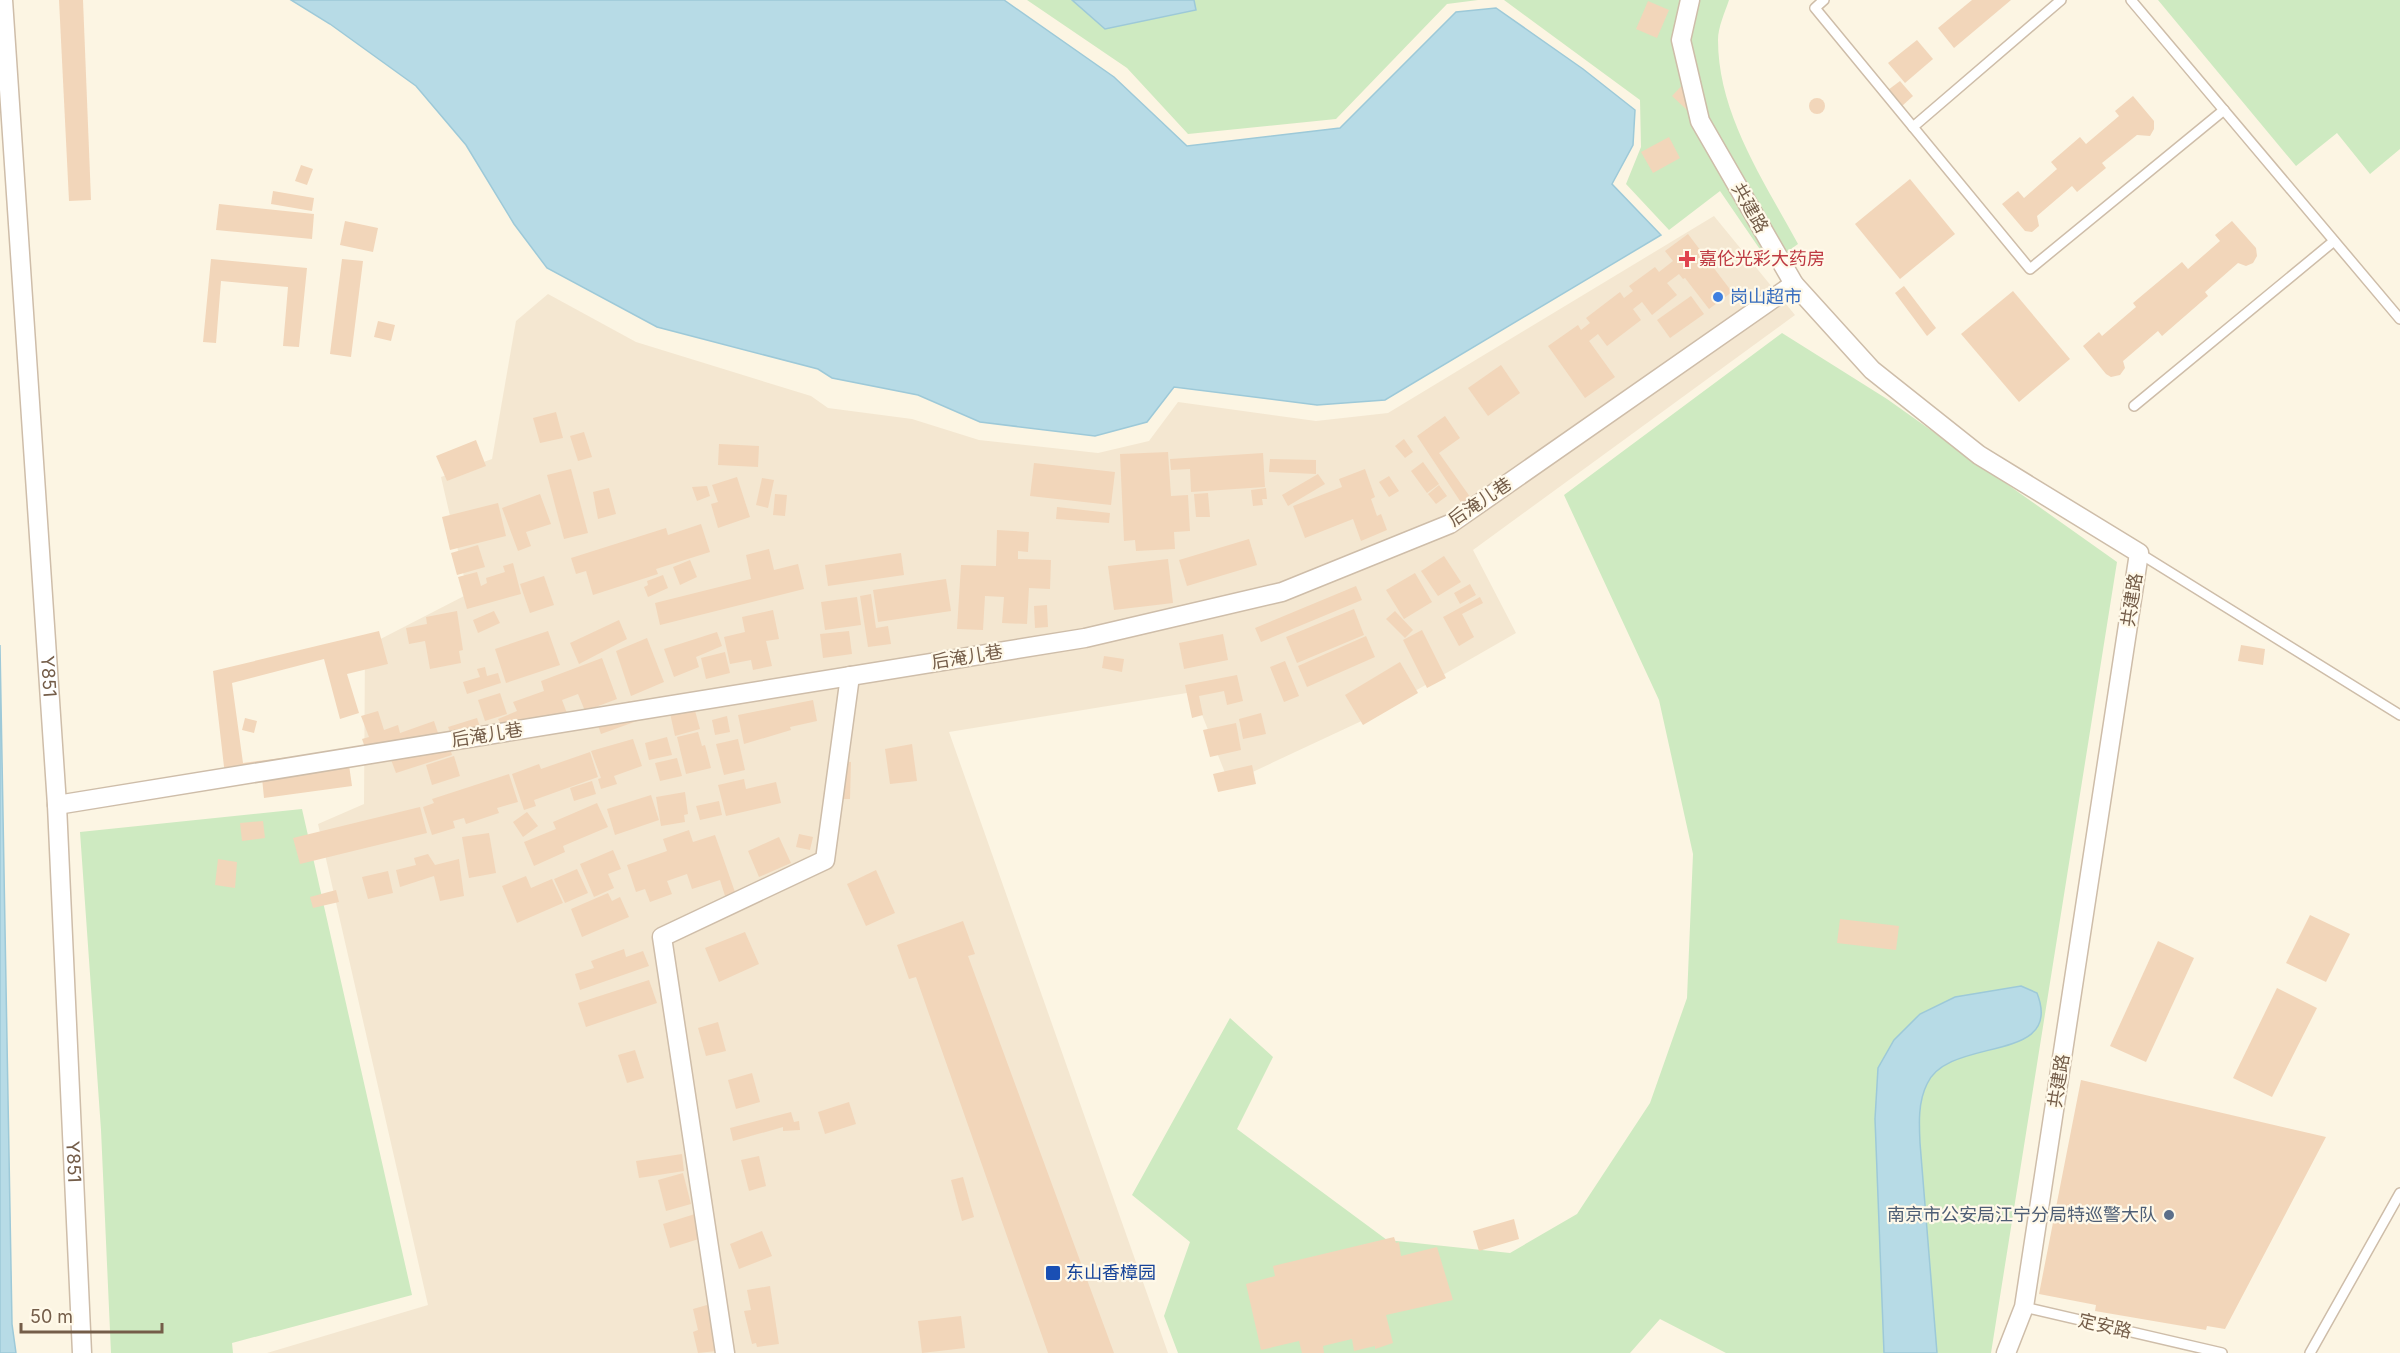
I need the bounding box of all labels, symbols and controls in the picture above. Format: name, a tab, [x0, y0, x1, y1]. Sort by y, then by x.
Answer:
street label: 共建路	[1728, 179, 1773, 236]
place label: 嘉伦光彩大药房	[1699, 248, 1825, 269]
marker: 嘉伦光彩大药房	[1680, 252, 1694, 266]
place label: 岗山超市	[1730, 286, 1802, 307]
marker: 岗山超市	[1711, 290, 1725, 304]
street label: 后淹儿巷	[1444, 473, 1515, 530]
street label: 共建路	[2117, 572, 2146, 628]
street label: 后淹儿巷	[930, 641, 1004, 673]
street label: Y851	[37, 655, 61, 698]
street label: 后淹儿巷	[450, 719, 524, 751]
street label: 共建路	[2044, 1053, 2073, 1109]
street label: Y851	[62, 1141, 85, 1183]
place label: 南京市公安局江宁分局特巡警大队	[1887, 1204, 2157, 1225]
marker: 南京市公安局江宁分局特巡警大队	[2162, 1208, 2176, 1222]
place label: 东山香樟园	[1066, 1262, 1156, 1283]
marker: 东山香樟园	[1044, 1264, 1062, 1282]
scale bar	[21, 1296, 162, 1334]
text: 50 m	[30, 1306, 73, 1327]
street label: 定安路	[2076, 1309, 2134, 1342]

